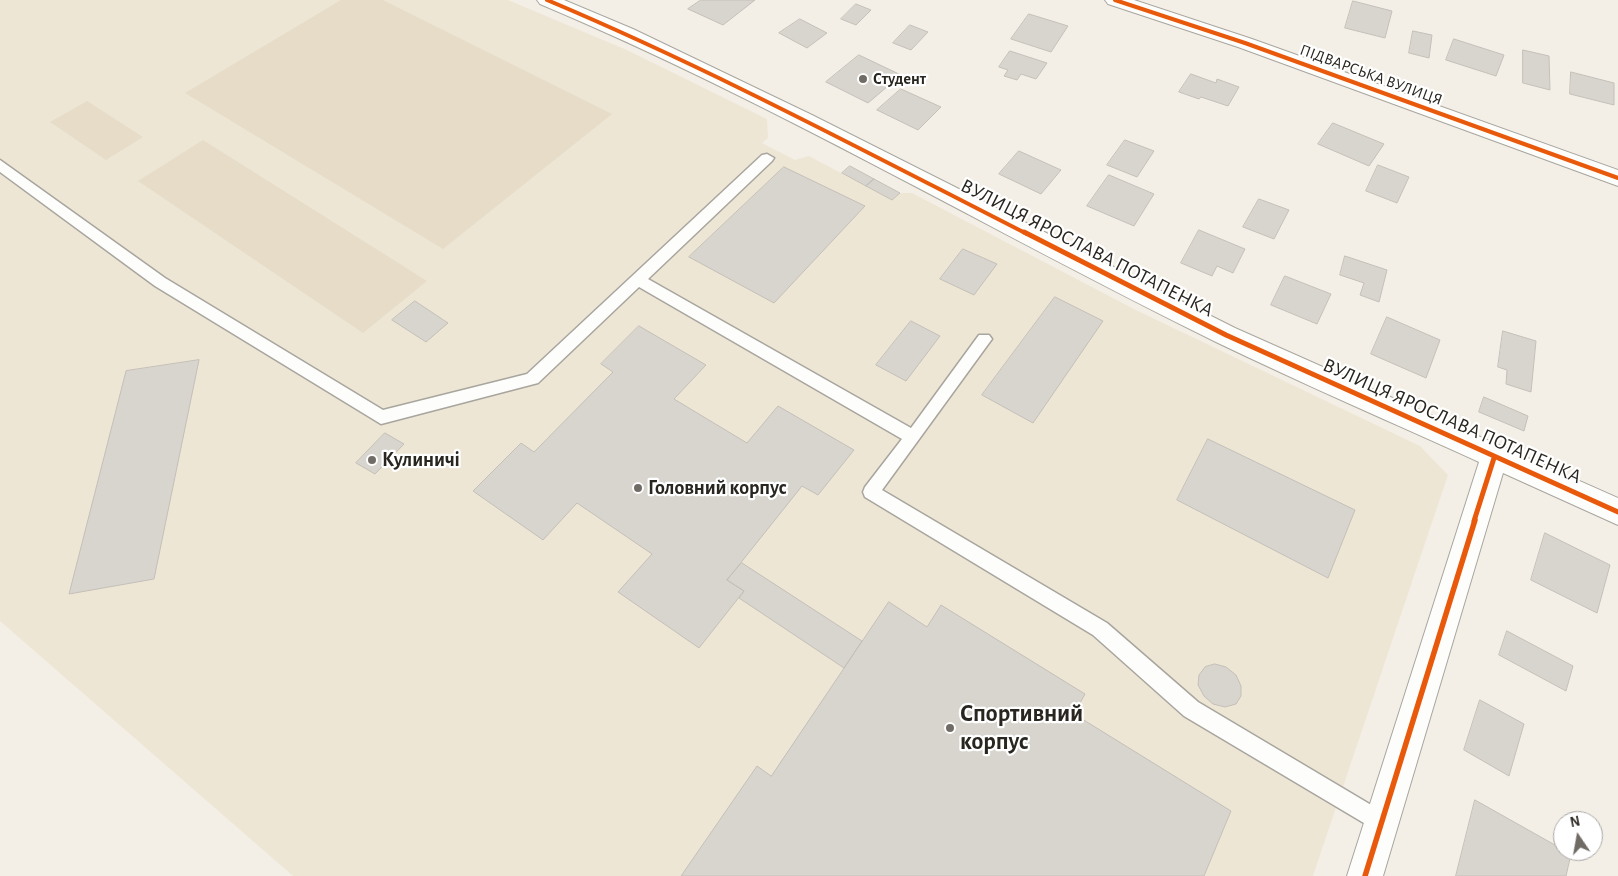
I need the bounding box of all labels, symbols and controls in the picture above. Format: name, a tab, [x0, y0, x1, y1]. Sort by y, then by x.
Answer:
street label: ПІДВАРСЬКА ВУЛИЦЯ	[1297, 40, 1445, 110]
place label: Студент	[873, 69, 926, 89]
marker: Студент	[857, 73, 869, 85]
street label: ВУЛИЦЯ ЯРОСЛАВА ПОТАПЕНКА	[957, 174, 1217, 322]
street label: ВУЛИЦЯ ЯРОСЛАВА ПОТАПЕНКА	[1319, 353, 1585, 489]
place label: Кулиничі	[382, 448, 460, 472]
marker: Кулиничі	[366, 454, 378, 466]
place label: Головний корпус	[648, 476, 787, 500]
marker: Головний корпус	[632, 482, 644, 494]
place label: Спортивний корпус	[960, 700, 1083, 756]
marker: Спортивний корпус	[944, 722, 956, 734]
north arrow	[1553, 811, 1603, 861]
text: N	[1569, 814, 1581, 830]

